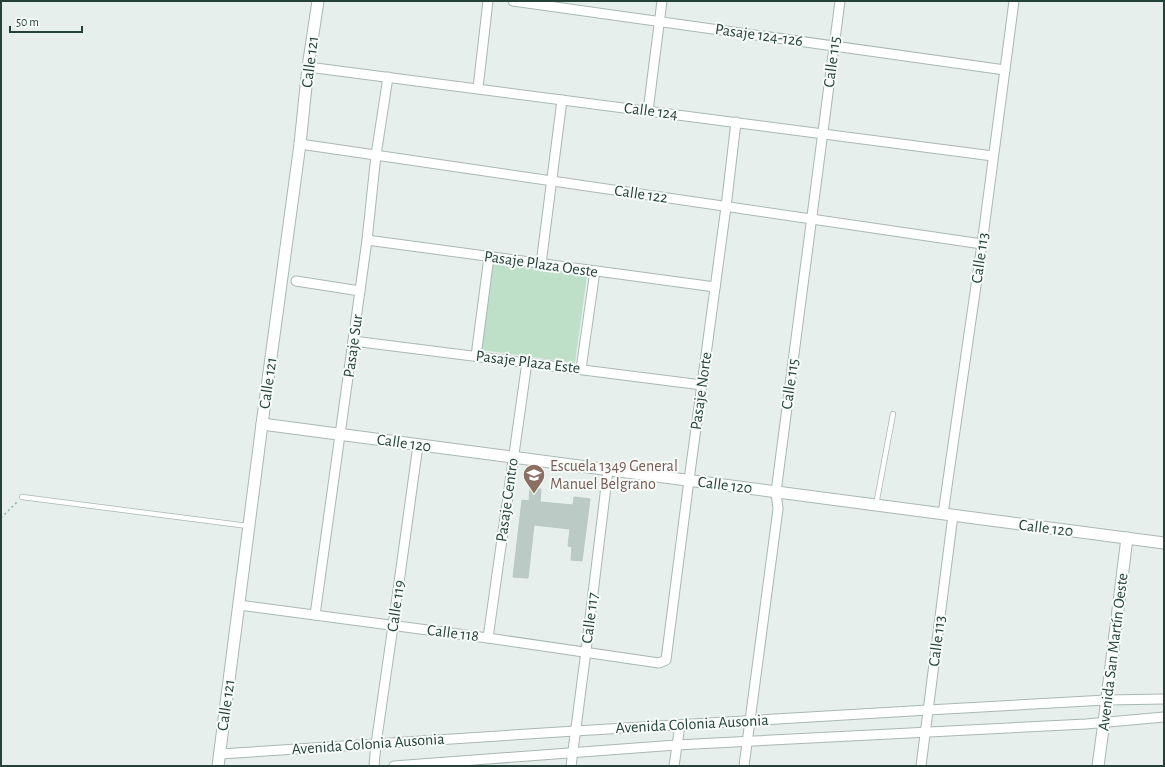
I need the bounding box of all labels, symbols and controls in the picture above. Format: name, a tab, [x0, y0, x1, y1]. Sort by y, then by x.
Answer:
scale bar	[10, 8, 82, 34]
text: 50 m	[16, 16, 39, 28]
street label: Pasaje 124-126	[714, 21, 804, 50]
street label: Calle 121	[299, 35, 321, 89]
street label: Calle 115	[821, 36, 843, 88]
street label: Calle 124	[623, 100, 679, 122]
street label: Calle 122	[613, 182, 669, 206]
street label: Calle 113	[969, 232, 991, 284]
street label: Pasaje Plaza Oeste	[483, 248, 599, 281]
street label: Pasaje Sur	[341, 313, 366, 379]
street label: Pasaje Plaza Este	[475, 348, 581, 377]
street label: Pasaje Norte	[688, 351, 715, 431]
street label: Calle 121	[256, 356, 280, 410]
street label: Calle 115	[779, 357, 801, 411]
street label: Calle 120	[376, 431, 432, 455]
street label: Pasaje Centro	[493, 457, 522, 543]
place label: Escuela 1349 General Manuel Belgrano	[550, 458, 678, 492]
school or university icon: Escuela 1349 General Manuel Belgrano	[521, 462, 547, 495]
street label: Calle 120	[697, 474, 753, 496]
street label: Calle 120	[1018, 517, 1074, 539]
street label: Avenida San Martín Oeste	[1095, 572, 1131, 732]
street label: Calle 119	[384, 579, 408, 633]
street label: Calle 117	[579, 591, 601, 644]
street label: Calle 113	[926, 615, 948, 667]
street label: Calle 118	[426, 622, 480, 644]
street label: Calle 121	[214, 678, 238, 732]
street label: Avenida Colonia Ausonia	[615, 712, 769, 736]
street label: Avenida Colonia Ausonia	[291, 731, 445, 757]

